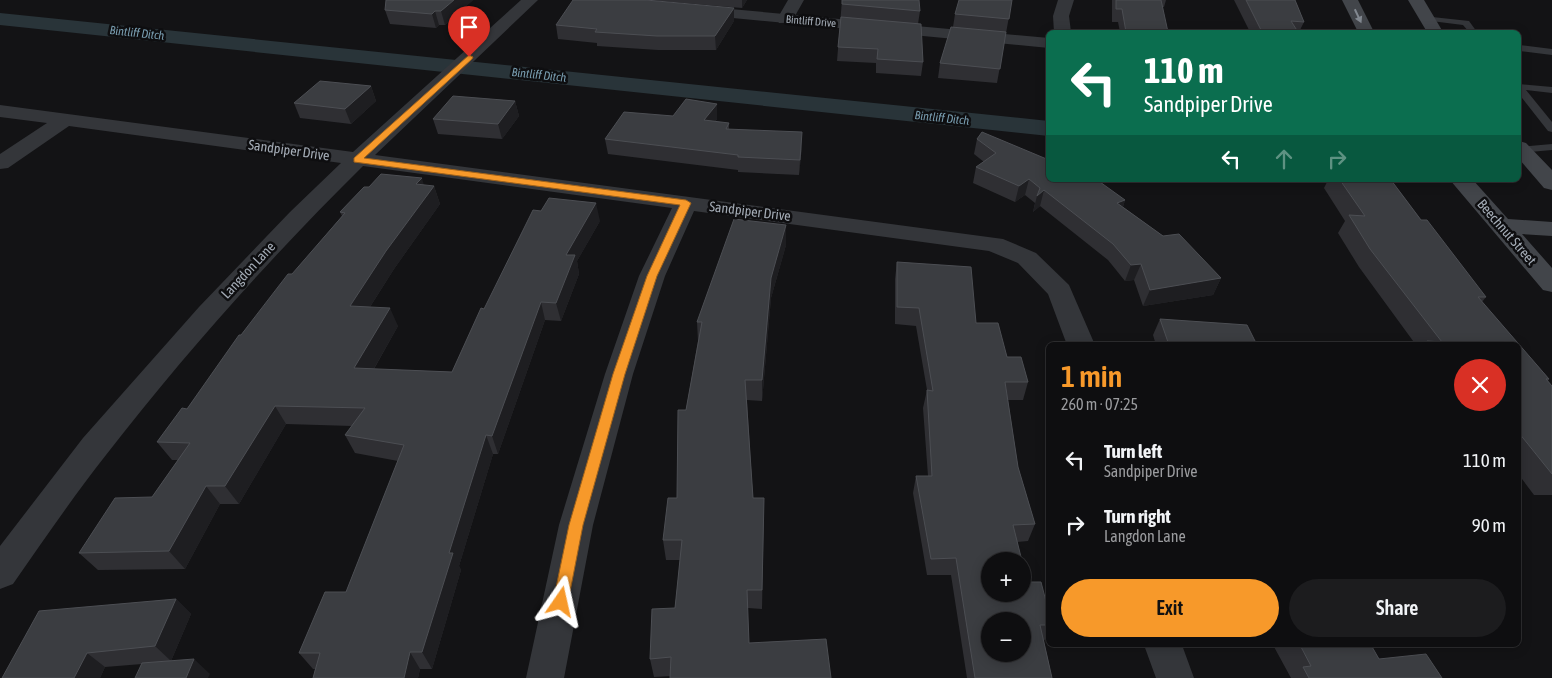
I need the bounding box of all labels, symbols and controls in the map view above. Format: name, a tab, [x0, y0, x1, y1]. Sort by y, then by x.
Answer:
pin	[448, 6, 490, 57]
one-way arrow	[1354, 9, 1362, 23]
icon: arrive	[455, 13, 483, 41]
street label: Bintliff Drive	[785, 13, 837, 29]
water label: Bintliff Ditch	[109, 23, 165, 43]
icon: left	[1061, 50, 1126, 115]
text: 110 m	[1144, 50, 1223, 90]
water label: Bintliff Ditch	[511, 65, 567, 85]
text: Sandpiper Drive	[1144, 91, 1273, 117]
water label: Bintliff Ditch	[914, 108, 970, 128]
street label: Sandpiper Drive	[247, 136, 331, 164]
icon: left	[1217, 145, 1245, 173]
icon: ahead	[1270, 145, 1298, 173]
icon: right	[1323, 145, 1351, 173]
street label: Beechnut Street	[1474, 196, 1540, 268]
street label: Sandpiper Drive	[708, 198, 792, 224]
street label: Langdon Lane	[218, 238, 278, 302]
text: 1 min	[1061, 359, 1122, 393]
button: close	[1454, 359, 1506, 411]
text: 260 m · 07:25	[1061, 395, 1138, 413]
text: Turn left	[1104, 440, 1162, 462]
icon: left	[1061, 446, 1089, 474]
text: 110 m	[1463, 449, 1506, 471]
text: Sandpiper Drive	[1104, 462, 1198, 480]
text: Turn right	[1104, 505, 1171, 527]
icon: right	[1061, 511, 1089, 539]
text: 90 m	[1472, 514, 1506, 536]
text: Langdon Lane	[1104, 527, 1186, 545]
map controls	[981, 552, 1031, 662]
button: +	[981, 552, 1031, 602]
position arrow	[534, 575, 586, 627]
button: Exit	[1061, 579, 1279, 637]
button: Share	[1289, 579, 1506, 637]
button: −	[981, 612, 1031, 662]

